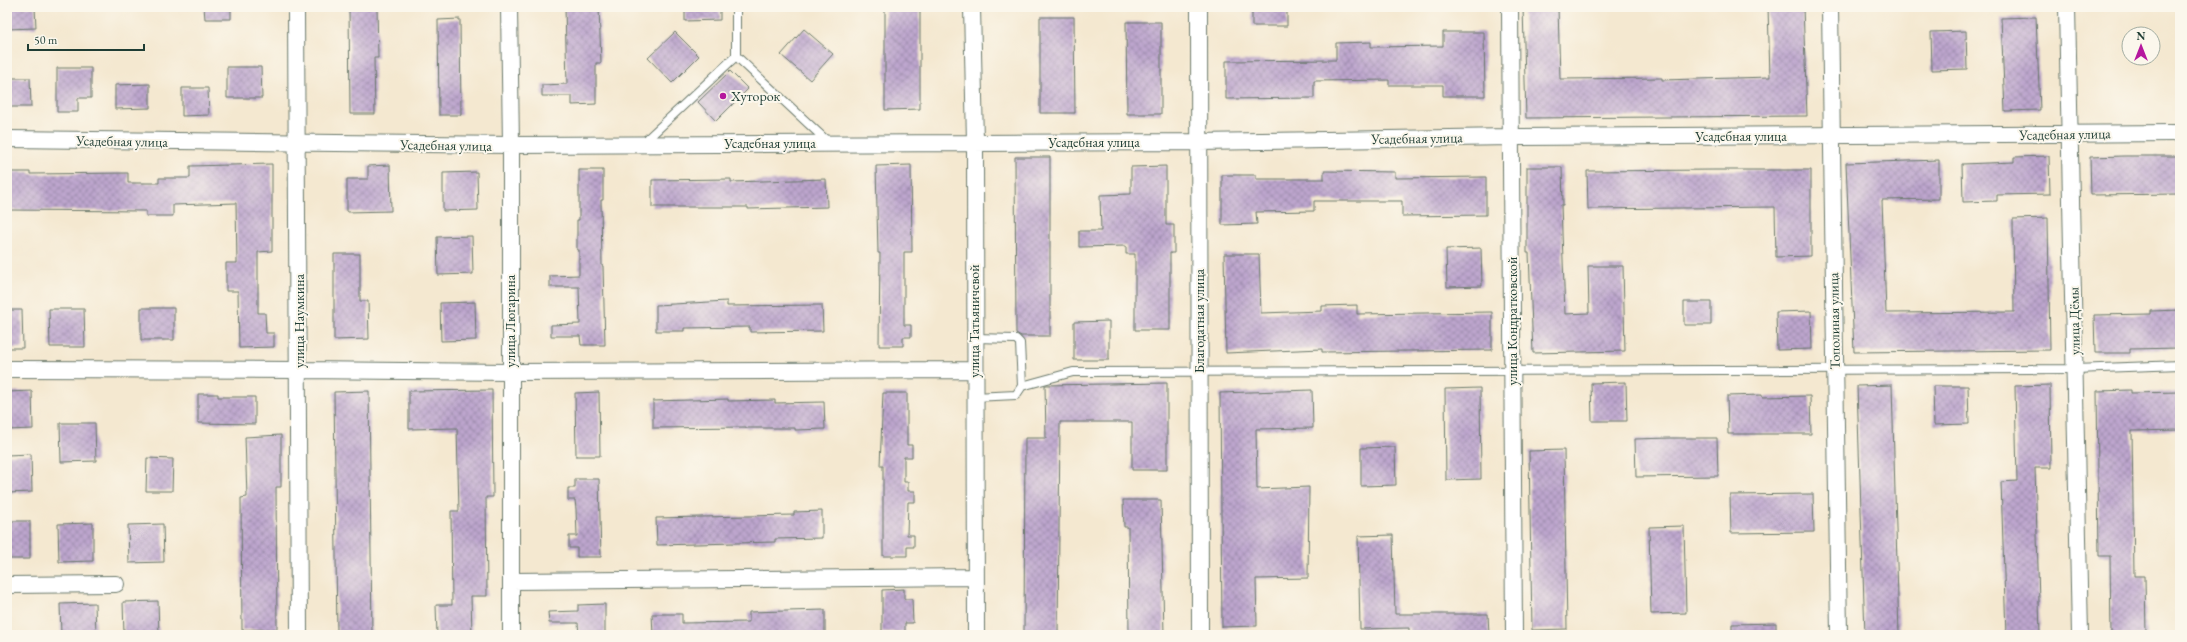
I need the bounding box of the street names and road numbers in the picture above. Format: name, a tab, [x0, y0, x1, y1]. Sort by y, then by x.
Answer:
street label: Усадебная улица	[2018, 124, 2111, 144]
street label: Усадебная улица	[1694, 127, 1787, 145]
street label: Усадебная улица	[1370, 128, 1463, 148]
street label: Усадебная улица	[75, 131, 168, 151]
street label: Усадебная улица	[1047, 133, 1140, 151]
street label: Усадебная улица	[723, 134, 816, 152]
street label: Усадебная улица	[399, 135, 492, 155]
street label: улица Кондратковской	[1503, 256, 1521, 385]
street label: улица Татьяничевой	[965, 264, 983, 378]
street label: Благодатная улица	[1190, 268, 1208, 373]
street label: Тополиная улица	[1824, 272, 1844, 370]
street label: улица Наумкина	[290, 274, 308, 368]
street label: улица Люгарина	[501, 274, 519, 367]
street label: улица Дёмы	[2064, 286, 2084, 355]

